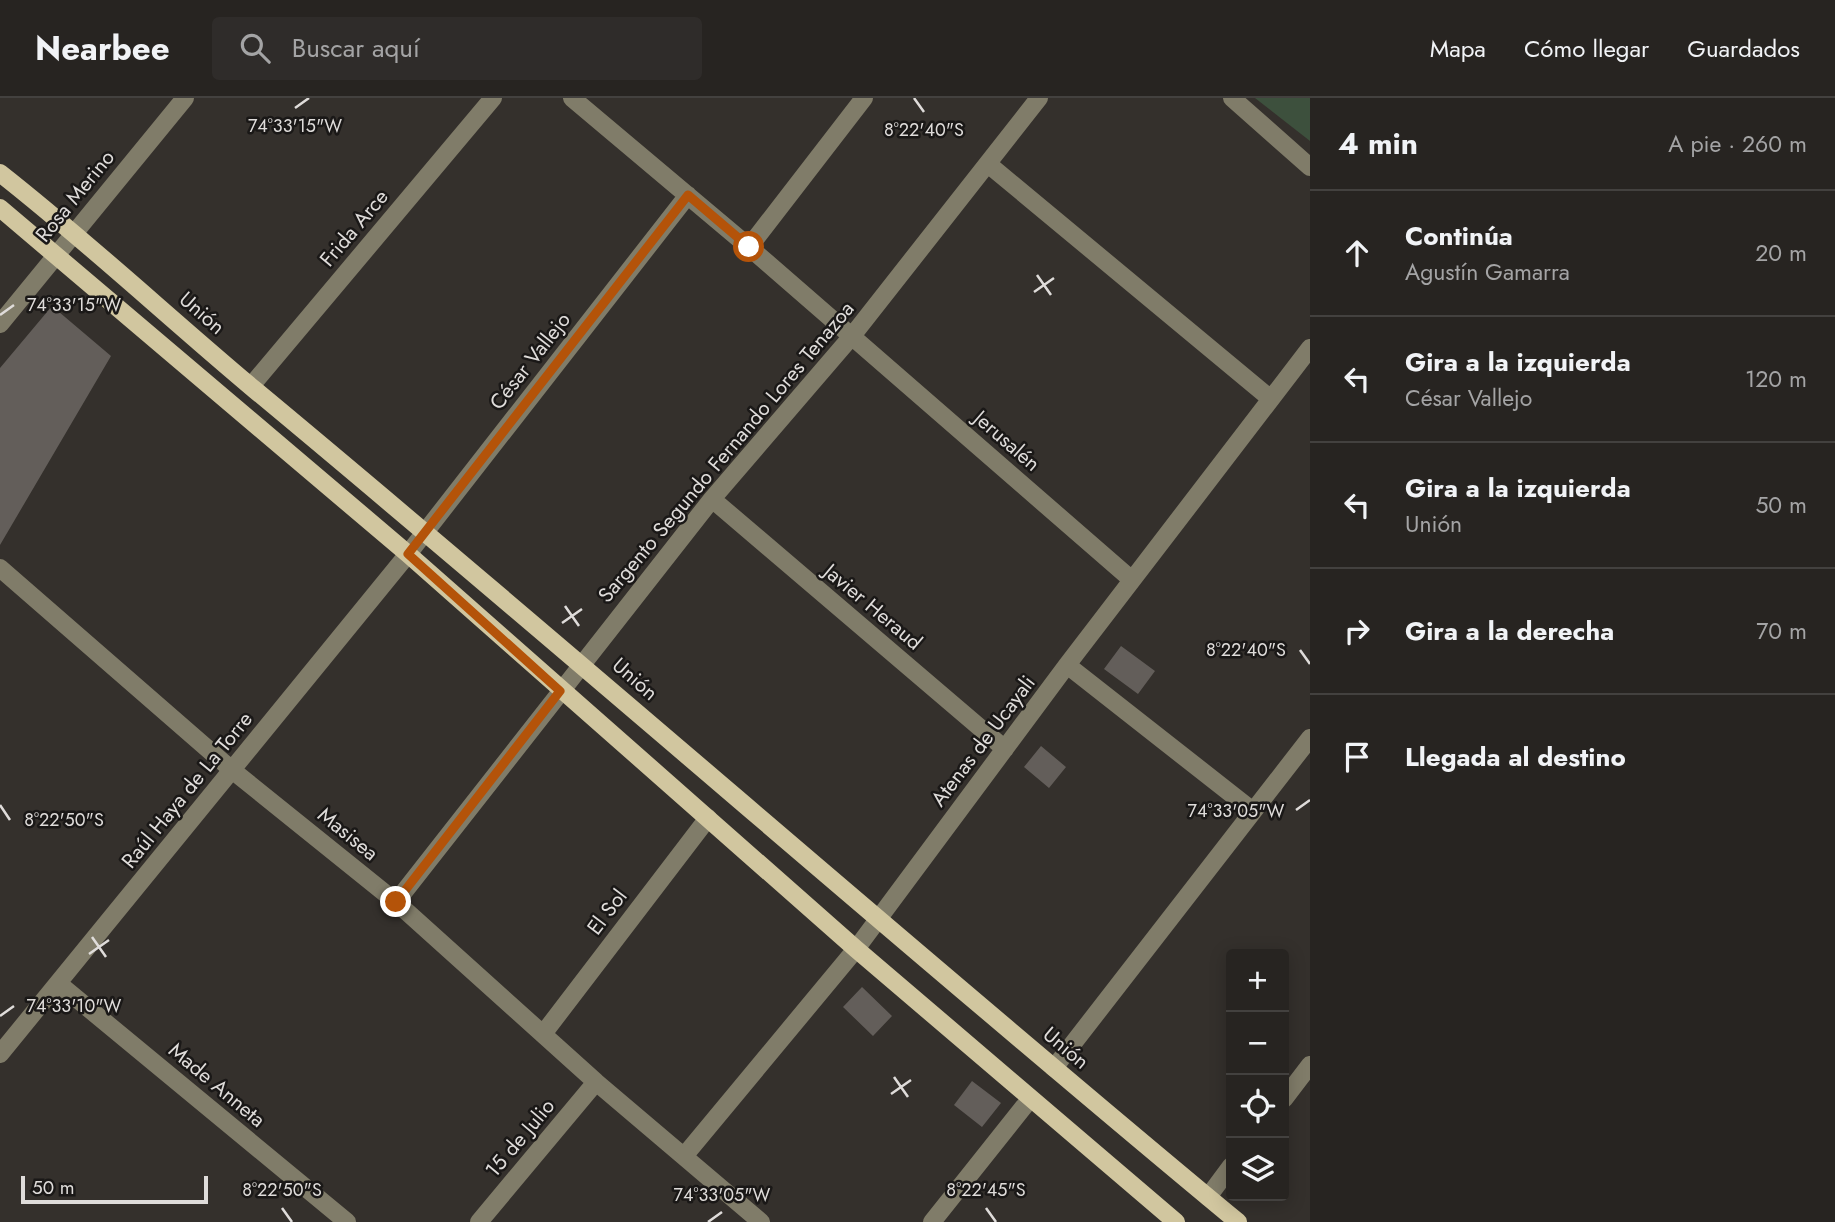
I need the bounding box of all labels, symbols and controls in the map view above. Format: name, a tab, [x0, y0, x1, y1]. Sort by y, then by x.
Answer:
search box	[212, 17, 702, 80]
text: Nearbee	[35, 25, 170, 72]
icon: search	[236, 29, 274, 67]
text: Buscar aquí	[292, 29, 420, 67]
text: Mapa	[1430, 31, 1486, 66]
text: Cómo llegar	[1524, 31, 1649, 66]
text: Guardados	[1687, 31, 1800, 66]
text: 74°33'15"W	[248, 113, 342, 139]
text: 8°22'40"S	[884, 117, 964, 143]
text: 4 min	[1338, 122, 1418, 165]
text: A pie · 260 m	[1668, 127, 1807, 161]
street label: Rosa Merino	[28, 143, 122, 249]
street label: Frida Arce	[313, 183, 395, 273]
text: Continúa	[1405, 217, 1513, 255]
route start	[733, 231, 764, 262]
icon: ahead	[1338, 234, 1376, 272]
text: 20 m	[1755, 236, 1807, 270]
text: Agustín Gamarra	[1405, 255, 1570, 289]
street label: Unión	[172, 285, 232, 341]
text: 74°33'15"W	[27, 292, 121, 318]
street label: Sargento Segundo Fernando Lores Tenazoa	[591, 295, 861, 609]
street label: César Vallejo	[482, 306, 578, 416]
text: Gira a la izquierda	[1405, 343, 1631, 381]
icon: left	[1338, 360, 1376, 398]
text: 120 m	[1745, 362, 1807, 396]
text: César Vallejo	[1405, 381, 1532, 415]
street label: Jerusalén	[965, 402, 1047, 478]
text: Gira a la izquierda	[1405, 469, 1631, 507]
icon: left	[1338, 486, 1376, 524]
text: 50 m	[1755, 488, 1807, 522]
text: Unión	[1405, 507, 1462, 541]
street label: Javier Heraud	[815, 555, 929, 657]
icon: right	[1338, 612, 1376, 650]
text: Gira a la derecha	[1405, 612, 1614, 650]
text: 70 m	[1756, 614, 1807, 648]
text: 8°22'40"S	[1206, 637, 1286, 663]
street label: Unión	[605, 651, 665, 707]
street label: Atenas de Ucayali	[924, 669, 1042, 813]
street label: Raúl Haya de La Torre	[114, 705, 260, 875]
icon: arrive	[1338, 738, 1376, 776]
text: Llegada al destino	[1405, 738, 1626, 776]
text: 74°33'05"W	[1188, 798, 1285, 824]
street label: Masisea	[311, 800, 385, 868]
text: 8°22'50"S	[24, 807, 104, 833]
street label: El Sol	[580, 883, 634, 941]
route end	[380, 886, 411, 917]
map controls	[1226, 949, 1289, 1201]
button: +	[1226, 949, 1289, 1012]
text: 74°33'10"W	[27, 993, 122, 1019]
button: −	[1226, 1012, 1289, 1075]
street label: Unión	[1036, 1020, 1096, 1076]
street label: Made Anneta	[162, 1036, 272, 1134]
button: locate	[1226, 1075, 1289, 1138]
street label: 15 de Julio	[478, 1092, 562, 1184]
button: layers	[1226, 1138, 1289, 1201]
scale bar	[21, 1173, 208, 1205]
text: 50 m	[32, 1174, 75, 1201]
text: 8°22'50"S	[242, 1177, 322, 1203]
text: 8°22'45"S	[946, 1177, 1026, 1203]
text: 74°33'05"W	[674, 1182, 771, 1208]

